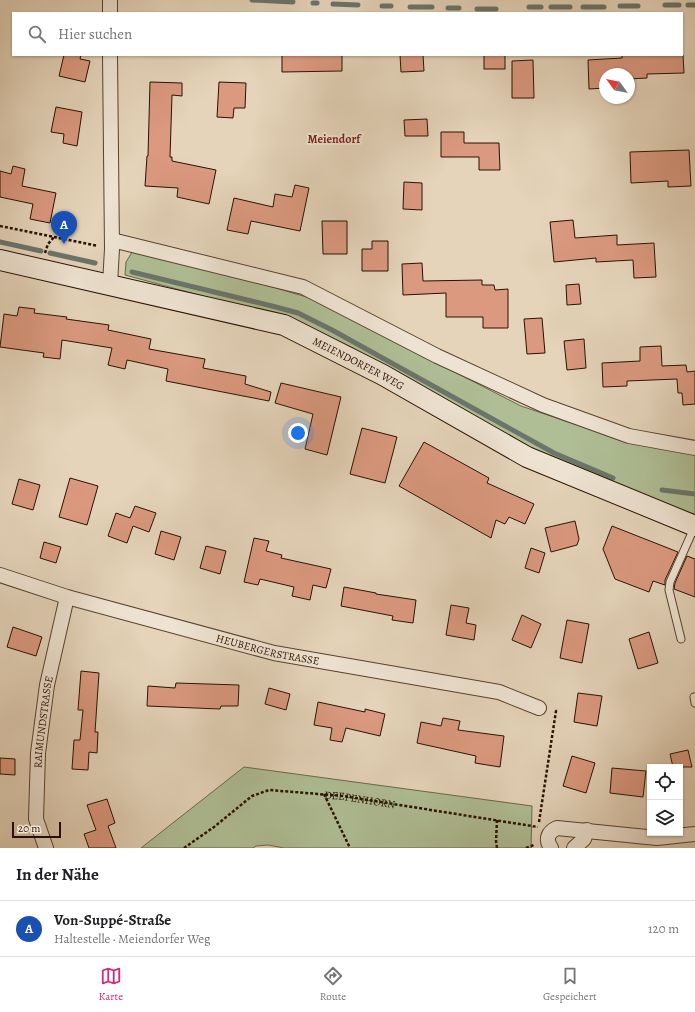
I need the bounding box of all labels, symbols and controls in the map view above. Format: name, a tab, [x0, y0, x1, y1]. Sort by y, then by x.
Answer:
search box	[12, 12, 683, 56]
icon: search	[26, 23, 48, 45]
text: Hier suchen	[58, 24, 132, 44]
north arrow	[599, 68, 635, 104]
district label: Meiendorf	[308, 131, 362, 147]
pin: A	[51, 211, 77, 244]
street label: MEIENDORFER WEG	[310, 334, 407, 394]
your location	[288, 423, 308, 443]
street label: HEUBERGERSTRASSE	[214, 631, 320, 669]
street label: RAIMUNDSTRASSE	[31, 675, 57, 768]
map controls	[647, 764, 683, 836]
button: locate	[647, 764, 683, 800]
street label: DEEPENHORN	[324, 787, 397, 812]
button: layers	[647, 800, 683, 836]
scale bar	[12, 820, 61, 839]
text: 20 m	[18, 821, 40, 836]
text: In der Nähe	[16, 863, 99, 886]
text: Von-Suppé-Straße	[54, 910, 171, 930]
text: A	[25, 920, 33, 937]
text: 120 m	[648, 920, 679, 937]
text: Haltestelle · Meiendorfer Weg	[54, 930, 211, 947]
tab: Karte	[98, 965, 123, 1004]
tab: Route	[320, 965, 346, 1004]
tab: Gespeichert	[543, 965, 597, 1004]

